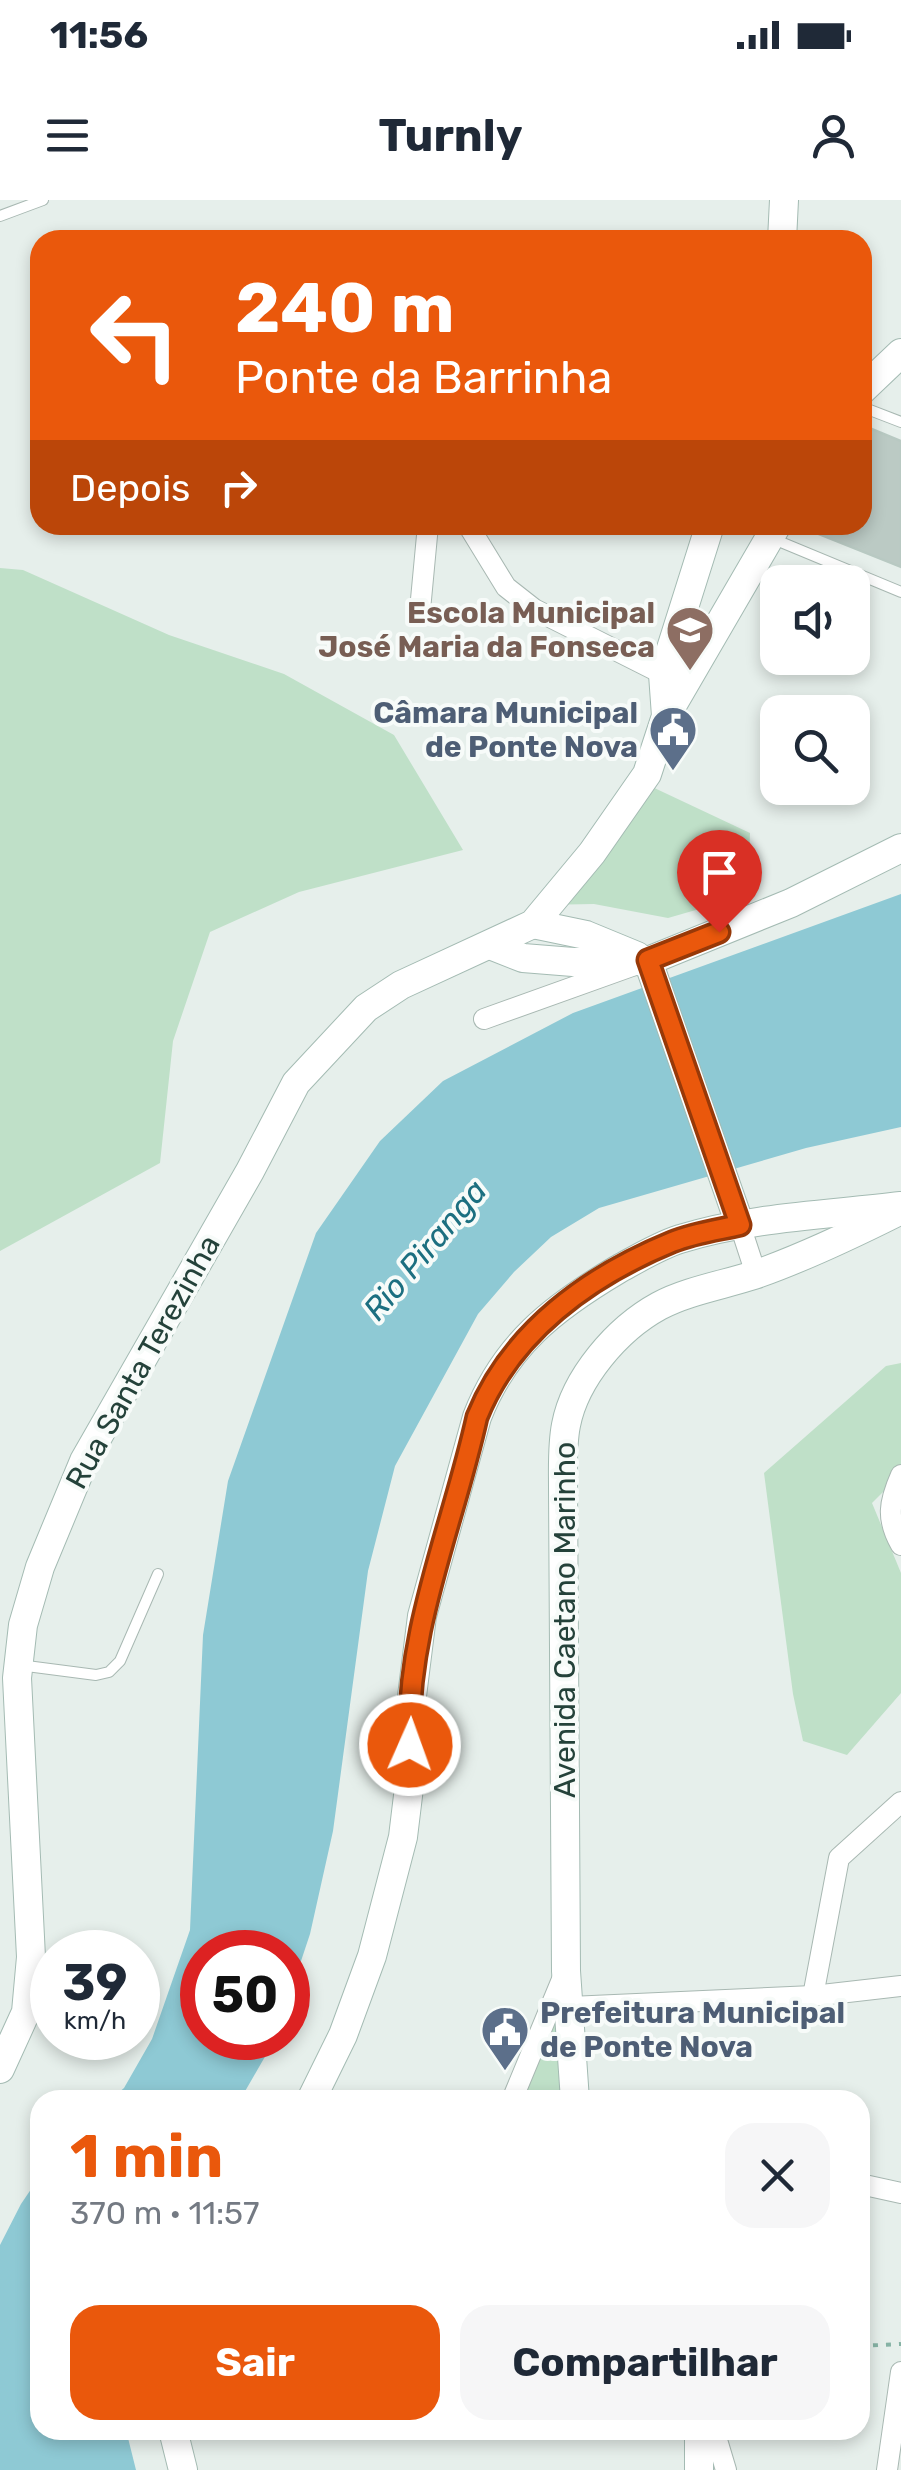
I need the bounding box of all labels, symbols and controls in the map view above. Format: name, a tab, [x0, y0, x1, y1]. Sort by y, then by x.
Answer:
text: 11:56	[50, 12, 148, 58]
icon: menu	[40, 108, 95, 163]
icon: person	[806, 108, 861, 163]
text: Turnly	[378, 109, 523, 162]
text: 240 m	[235, 267, 455, 350]
icon: left	[70, 270, 200, 400]
text: Ponte da Barrinha	[235, 351, 612, 404]
icon: right	[211, 460, 266, 515]
text: Depois	[70, 465, 191, 511]
map controls	[760, 565, 870, 805]
button: sound	[760, 565, 870, 675]
place label: Escola Municipal José Maria da Fonseca	[318, 595, 655, 665]
school or university icon: Escola Municipal José Maria da Fonseca	[664, 604, 716, 672]
place label: Câmara Municipal de Ponte Nova	[373, 695, 638, 765]
button: search	[760, 695, 870, 805]
public building icon: Câmara Municipal de Ponte Nova	[647, 704, 699, 772]
pin	[677, 830, 762, 933]
icon: arrive	[692, 845, 747, 900]
water label: Rio Piranga	[355, 1172, 495, 1328]
street label: Rua Santa Terezinha	[58, 1229, 228, 1495]
street label: Avenida Caetano Marinho	[547, 1442, 583, 1798]
position arrow	[358, 1693, 462, 1797]
speed limit sign: 50	[180, 1930, 310, 2060]
text: 39	[63, 1953, 128, 2013]
place label: Prefeitura Municipal de Ponte Nova	[540, 1995, 845, 2065]
public building icon: Prefeitura Municipal de Ponte Nova	[479, 2004, 531, 2072]
text: km/h	[64, 2006, 126, 2035]
text: 1 min	[70, 2121, 223, 2192]
button: close	[725, 2123, 830, 2228]
text: 370 m · 11:57	[70, 2194, 260, 2232]
button: Sair	[70, 2305, 440, 2420]
button: Compartilhar	[460, 2305, 830, 2420]

